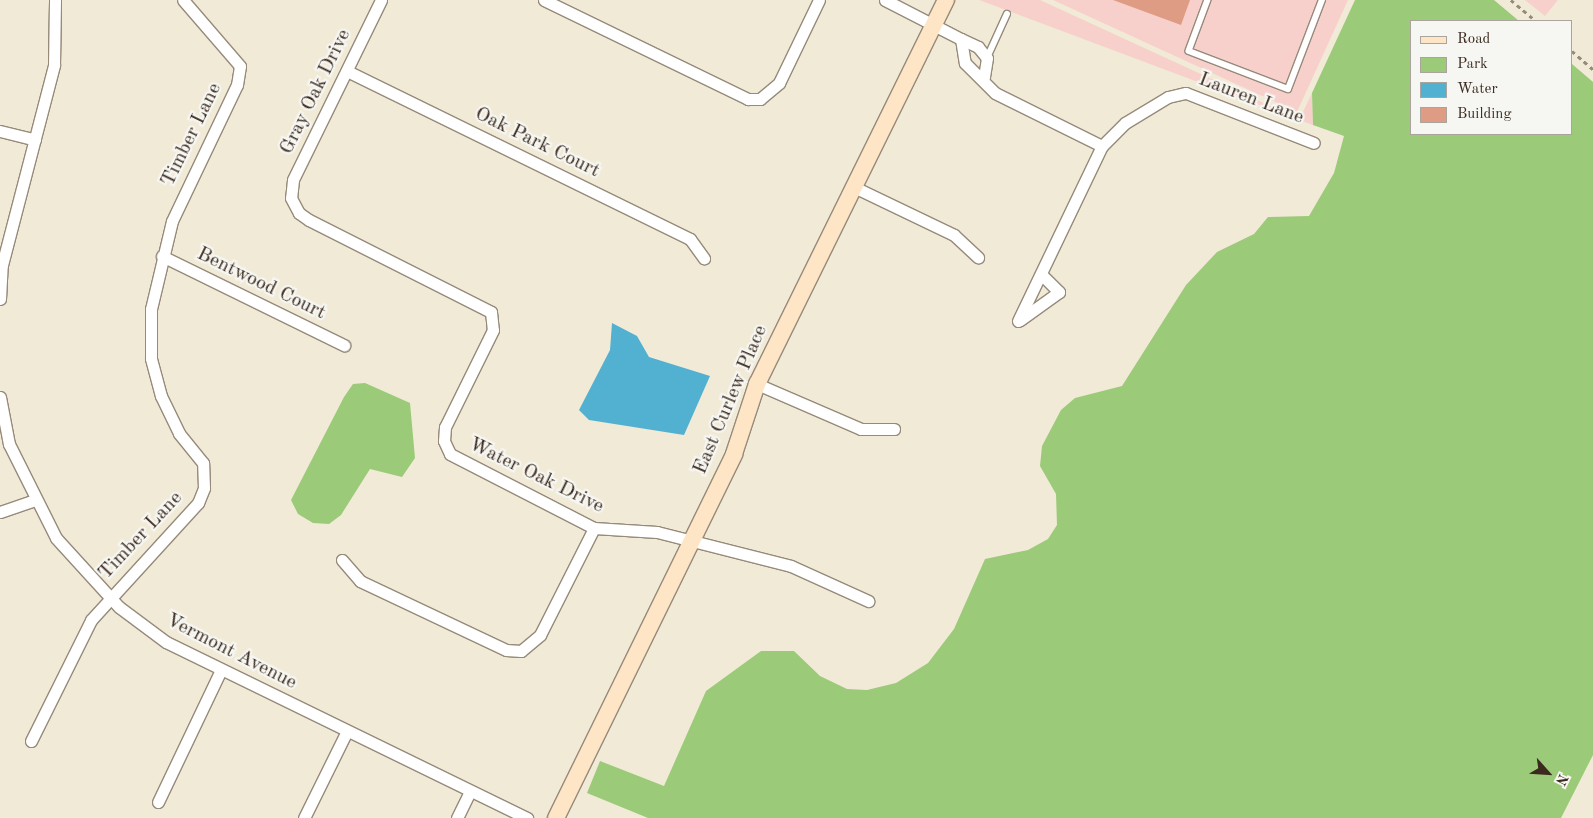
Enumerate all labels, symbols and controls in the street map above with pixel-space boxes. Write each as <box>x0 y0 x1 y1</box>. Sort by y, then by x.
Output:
legend <box>1410 20 1573 135</box>
street label: Gray Oak Drive <box>275 25 357 159</box>
text: Road <box>1457 32 1490 47</box>
text: Park <box>1457 57 1488 72</box>
street label: Lauren Lane <box>1195 68 1307 130</box>
street label: Timber Lane <box>157 79 227 191</box>
text: Water <box>1457 82 1498 97</box>
street label: Oak Park Court <box>471 102 603 184</box>
text: Building <box>1457 107 1512 122</box>
street label: Bentwood Court <box>193 242 329 326</box>
street label: East Curlew Place <box>689 322 773 478</box>
street label: Water Oak Drive <box>464 433 608 519</box>
street label: Timber Lane <box>94 487 188 585</box>
street label: Vermont Avenue <box>162 609 300 695</box>
north arrow <box>1523 748 1573 798</box>
text: N <box>1553 772 1570 787</box>

